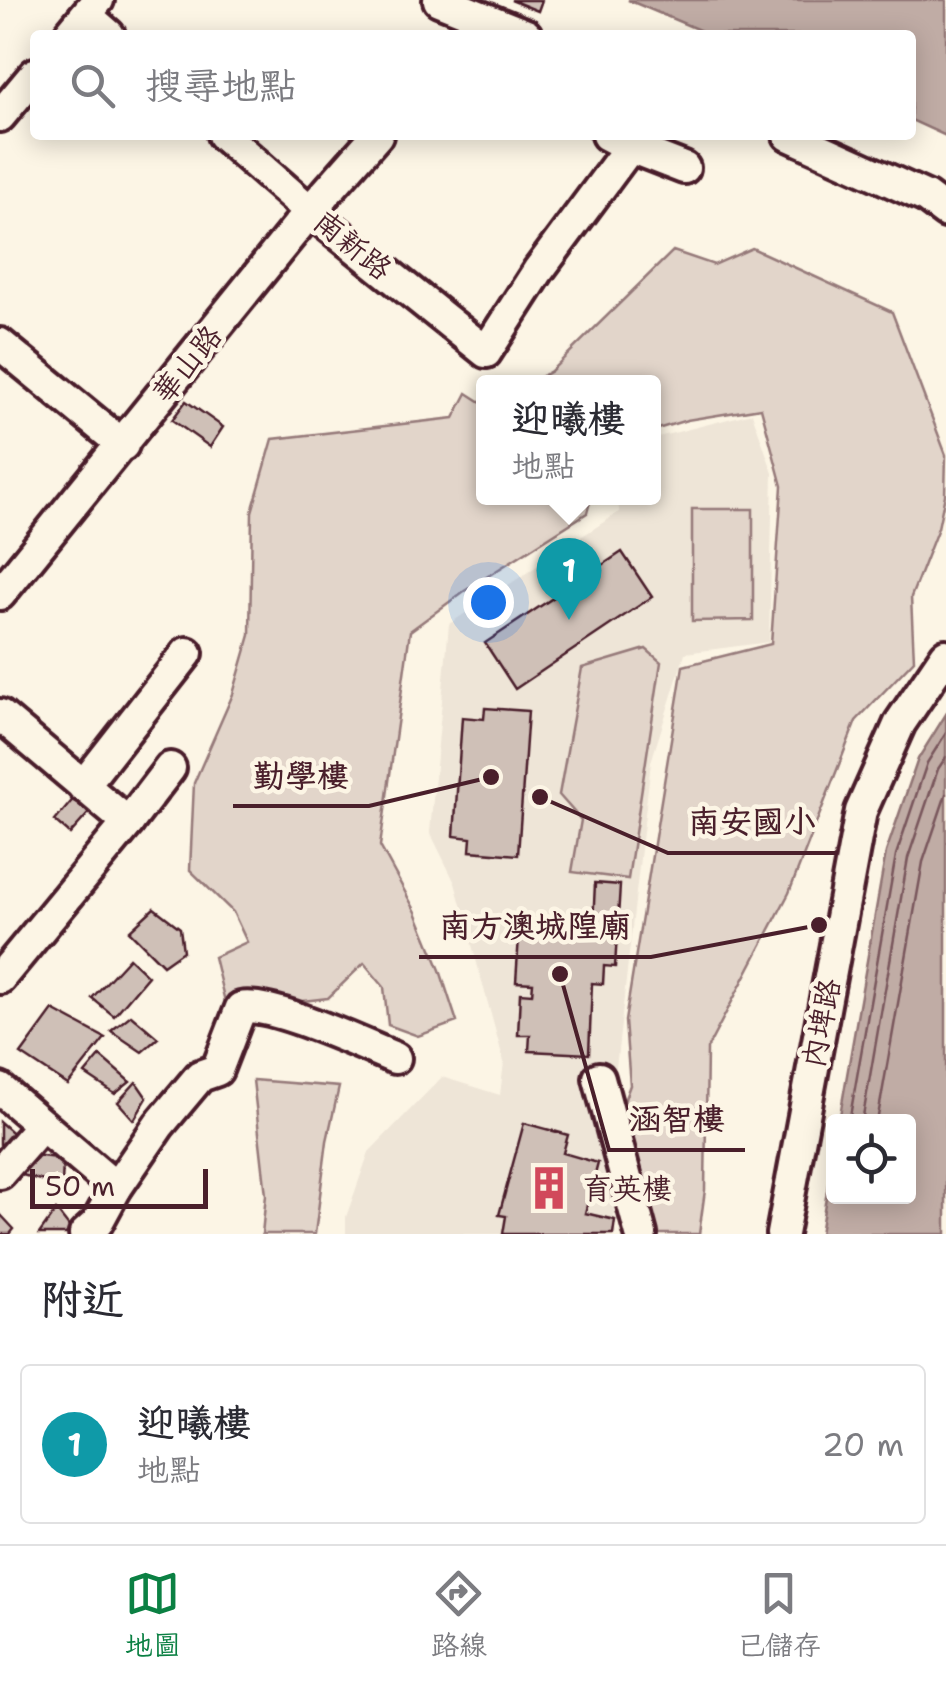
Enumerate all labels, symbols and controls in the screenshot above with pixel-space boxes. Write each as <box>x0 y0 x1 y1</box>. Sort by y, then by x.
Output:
search box <box>30 30 916 140</box>
icon: search <box>65 58 120 113</box>
text: 搜尋地點 <box>145 60 297 111</box>
street label: 南新路 <box>305 201 401 289</box>
street label: 華山路 <box>143 316 231 412</box>
popup <box>476 375 661 505</box>
text: 迎曦樓 <box>511 393 626 444</box>
text: 地點 <box>511 444 576 487</box>
pin: 1 <box>536 538 602 620</box>
your location <box>463 577 514 628</box>
callout: 勤學樓 <box>233 744 369 806</box>
text: 勤學樓 <box>253 754 349 797</box>
callout: 南安國小 <box>668 791 836 853</box>
text: 南安國小 <box>688 800 816 843</box>
callout: 南方澳城隍廟 <box>419 895 651 957</box>
text: 南方澳城隍廟 <box>439 904 631 947</box>
street label: 內埤路 <box>792 975 850 1071</box>
callout: 涵智樓 <box>609 1088 745 1150</box>
text: 涵智樓 <box>629 1097 725 1140</box>
map controls <box>826 1114 916 1204</box>
button: locate <box>826 1114 916 1204</box>
scale bar <box>30 1164 208 1208</box>
building icon: 育英樓 <box>525 1164 573 1212</box>
text: 50 m <box>45 1167 115 1205</box>
place label: 育英樓 <box>582 1168 672 1209</box>
text: 附近 <box>40 1271 124 1327</box>
text: 迎曦樓 <box>137 1397 251 1448</box>
text: 1 <box>67 1423 82 1466</box>
text: 20 m <box>822 1423 904 1466</box>
text: 地點 <box>137 1448 201 1491</box>
tab: 地圖 <box>125 1566 181 1664</box>
tab: 路線 <box>431 1566 487 1664</box>
tab: 已儲存 <box>737 1566 821 1664</box>

